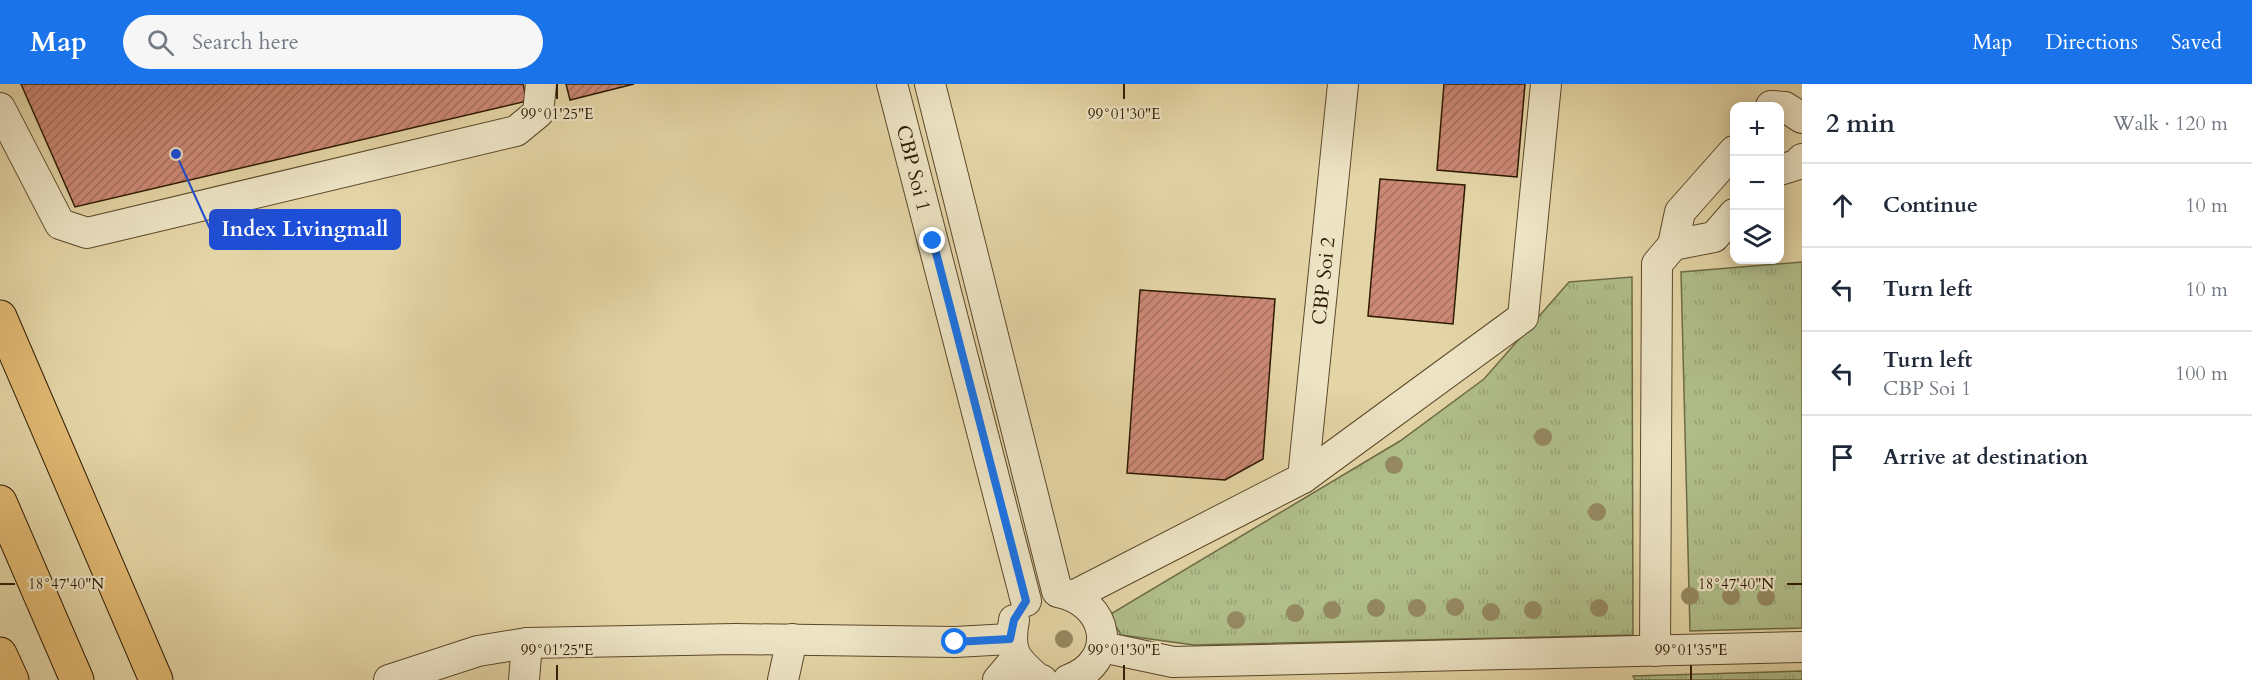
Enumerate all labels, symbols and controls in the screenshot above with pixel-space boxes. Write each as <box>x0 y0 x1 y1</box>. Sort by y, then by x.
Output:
search box <box>123 15 543 69</box>
text: Map <box>30 23 87 61</box>
icon: search <box>144 26 177 59</box>
text: Search here <box>192 27 299 57</box>
text: Map <box>1972 28 2012 57</box>
text: Directions <box>2045 28 2138 57</box>
text: Saved <box>2171 28 2222 57</box>
map controls <box>1730 102 1784 264</box>
button: + <box>1730 102 1784 156</box>
text: 99°01'25"E <box>521 104 593 124</box>
text: 99°01'30"E <box>1088 104 1160 124</box>
text: 2 min <box>1826 106 1895 141</box>
text: Walk · 120 m <box>2113 110 2228 137</box>
street label: CBP Soi 1 <box>890 122 937 214</box>
button: − <box>1730 156 1784 210</box>
icon: ahead <box>1826 189 1859 222</box>
text: Continue <box>1883 190 1978 220</box>
text: 10 m <box>2185 192 2228 219</box>
callout: Index Livingmall <box>210 210 400 249</box>
button: layers <box>1730 210 1784 264</box>
text: Index Livingmall <box>222 215 388 244</box>
route end <box>919 227 945 253</box>
street label: CBP Soi 2 <box>1305 236 1342 326</box>
icon: left <box>1826 273 1859 306</box>
text: Turn left <box>1883 274 1972 304</box>
text: 10 m <box>2185 276 2228 303</box>
text: Turn left <box>1883 345 1972 375</box>
icon: left <box>1826 357 1859 390</box>
text: 100 m <box>2175 360 2228 387</box>
text: CBP Soi 1 <box>1883 375 1971 402</box>
icon: arrive <box>1826 441 1859 474</box>
text: Arrive at destination <box>1883 442 2088 472</box>
text: 18°47'40"N <box>28 574 104 594</box>
text: 18°47'40"N <box>1698 574 1774 594</box>
route start <box>941 628 967 654</box>
text: 99°01'25"E <box>521 640 593 660</box>
text: 99°01'30"E <box>1088 640 1160 660</box>
text: 99°01'35"E <box>1655 640 1727 660</box>

